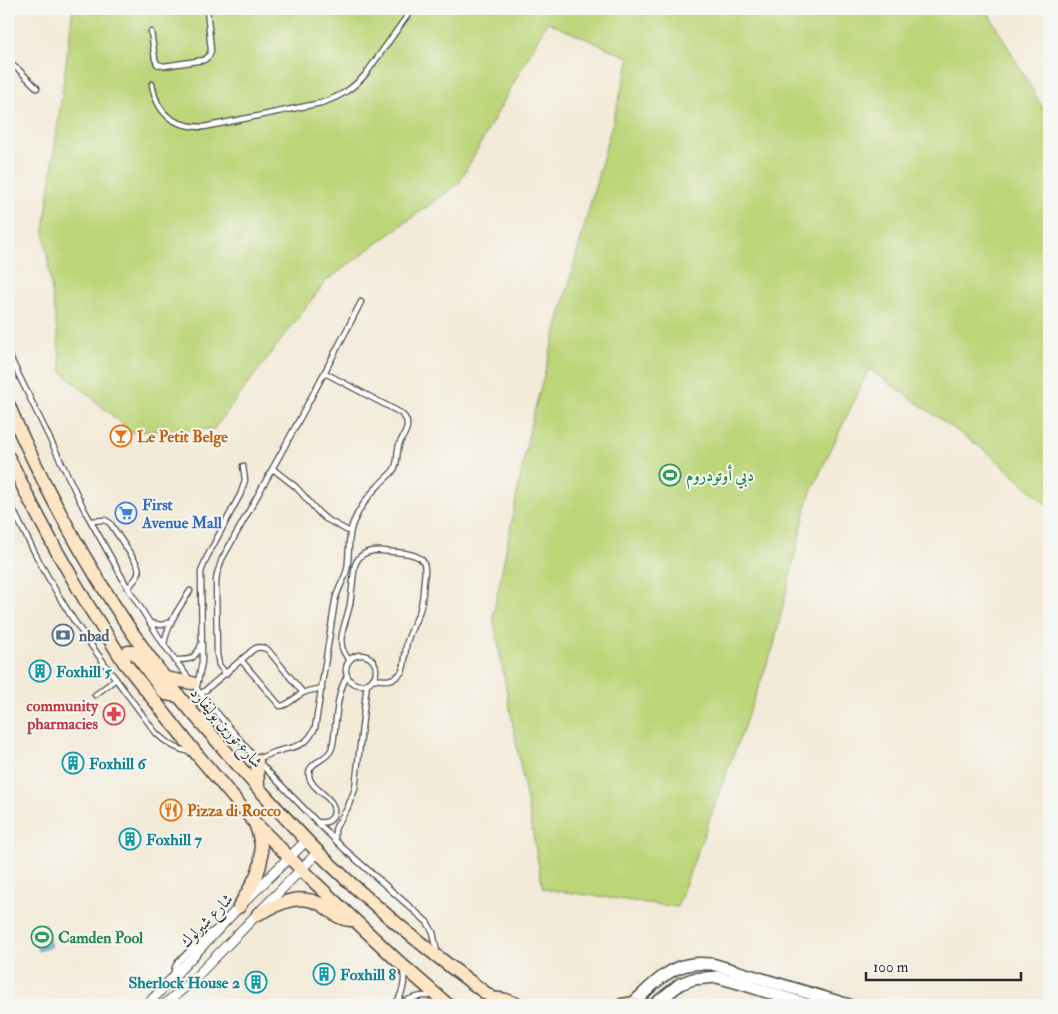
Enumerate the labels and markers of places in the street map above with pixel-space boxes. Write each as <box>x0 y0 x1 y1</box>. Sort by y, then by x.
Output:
bar icon: Le Petit Belge <box>109 424 133 448</box>
place label: Le Petit Belge <box>137 427 228 448</box>
sports icon: دبي أوتودروم <box>658 463 682 487</box>
place label: دبي أوتودروم <box>686 464 754 490</box>
place label: First Avenue Mall <box>141 495 223 533</box>
supermarket icon: First Avenue Mall <box>114 501 138 525</box>
bank icon: nbad <box>51 623 75 647</box>
place label: nbad <box>78 626 110 646</box>
building icon: Foxhill 5 <box>28 659 52 683</box>
place label: Foxhill 5 <box>56 662 113 682</box>
place label: community pharmacies <box>26 696 99 735</box>
pharmacy icon: community pharmacies <box>102 702 126 726</box>
building icon: Foxhill 6 <box>61 751 85 775</box>
place label: Foxhill 6 <box>89 754 148 774</box>
restaurant icon: Pizza di Rocco <box>159 798 183 822</box>
place label: Pizza di Rocco <box>187 801 281 821</box>
building icon: Foxhill 7 <box>118 827 142 851</box>
place label: Foxhill 7 <box>146 830 203 850</box>
sports icon: Camden Pool <box>30 925 54 949</box>
place label: Camden Pool <box>58 928 144 948</box>
building icon: Foxhill 8 <box>312 962 336 986</box>
place label: Foxhill 8 <box>340 965 397 985</box>
building icon: Sherlock House 2 <box>244 970 268 994</box>
place label: Sherlock House 2 <box>128 973 240 993</box>

